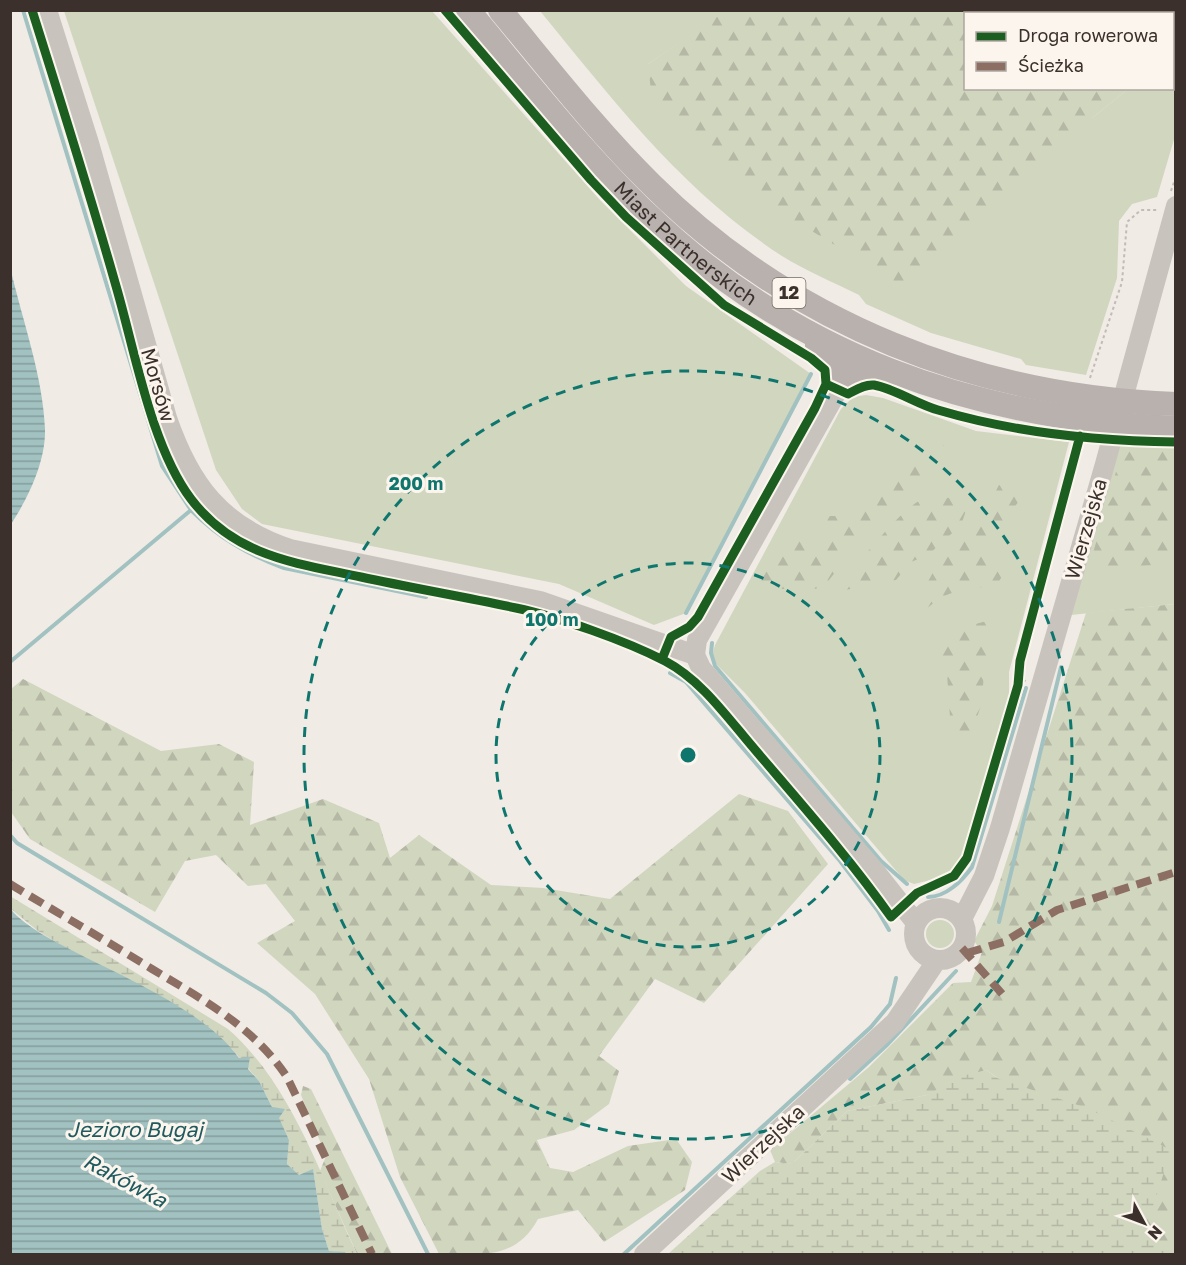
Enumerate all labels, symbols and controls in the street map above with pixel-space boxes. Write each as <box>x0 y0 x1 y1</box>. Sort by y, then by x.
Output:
legend <box>964 12 1174 90</box>
text: Droga rowerowa <box>1018 24 1158 46</box>
text: Ścieżka <box>1018 54 1084 76</box>
street label: Miast Partnerskich <box>610 176 762 310</box>
road number: 12 <box>772 278 806 308</box>
street label: Morsów <box>137 345 181 424</box>
text: 200 m <box>389 472 443 494</box>
street label: Wierzejska <box>1059 475 1111 582</box>
text: 100 m <box>526 608 578 630</box>
centre of rings <box>678 745 698 765</box>
street label: Wierzejska <box>716 1099 809 1188</box>
water label: Jezioro Bugaj <box>67 1116 205 1142</box>
water label: Rakówka <box>79 1147 172 1213</box>
north arrow <box>1114 1193 1174 1253</box>
text: N <box>1144 1222 1167 1244</box>

